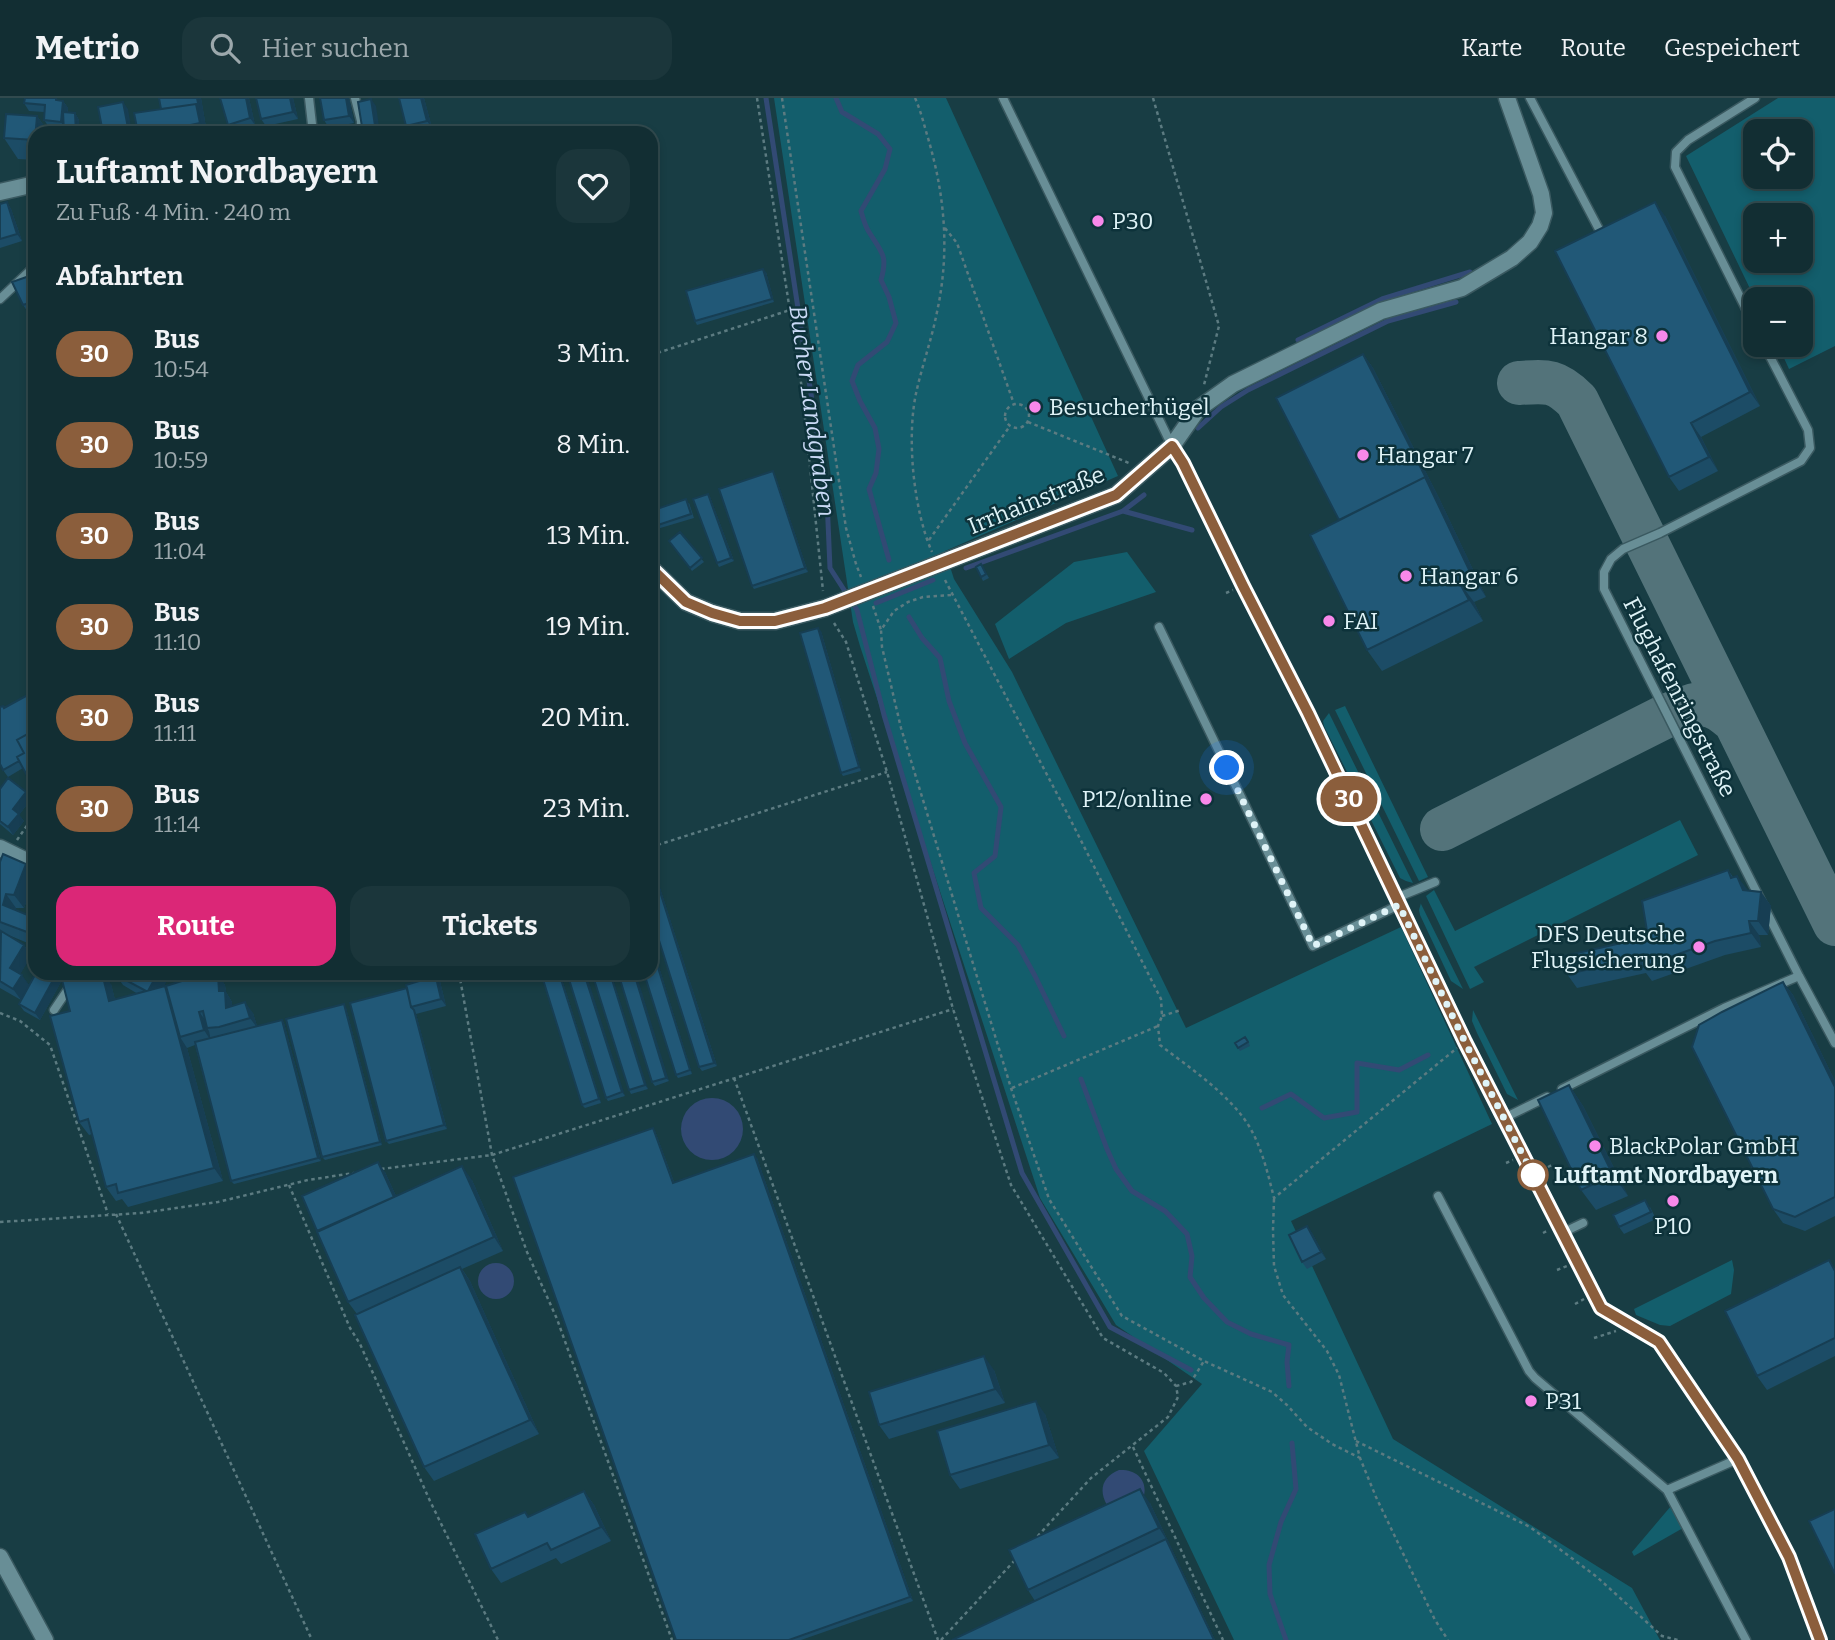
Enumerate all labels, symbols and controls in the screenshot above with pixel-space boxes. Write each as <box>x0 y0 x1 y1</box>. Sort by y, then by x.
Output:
search box <box>182 17 672 80</box>
text: Metrio <box>35 28 140 68</box>
icon: search <box>206 29 244 67</box>
text: Hier suchen <box>262 33 409 64</box>
text: Karte <box>1461 34 1523 62</box>
text: Route <box>1561 34 1626 62</box>
text: Gespeichert <box>1664 34 1800 62</box>
map controls <box>1743 119 1813 357</box>
button: locate <box>1743 119 1813 189</box>
button: heart <box>556 149 630 223</box>
text: Luftamt Nordbayern <box>56 152 378 192</box>
text: Zu Fuß · 4 Min. · 240 m <box>56 198 291 226</box>
button: + <box>1743 203 1813 273</box>
place label: P30 <box>1112 207 1154 235</box>
marker: P30 <box>1090 213 1106 229</box>
text: Abfahrten <box>56 261 183 292</box>
button: − <box>1743 287 1813 357</box>
water label: Bucher Landgraben <box>783 303 841 519</box>
place label: Hangar 8 <box>1549 322 1648 350</box>
text: Bus <box>154 324 200 355</box>
marker: Hangar 8 <box>1654 328 1670 344</box>
text: 3 Min. <box>557 338 630 369</box>
text: 30 <box>80 340 109 368</box>
text: 10:54 <box>154 355 209 383</box>
place label: Besucherhügel <box>1049 393 1210 421</box>
marker: Besucherhügel <box>1027 399 1043 415</box>
text: Bus <box>154 415 200 446</box>
text: 8 Min. <box>556 429 630 460</box>
text: 30 <box>80 431 109 459</box>
place label: Hangar 7 <box>1377 441 1474 469</box>
text: 10:59 <box>154 446 208 474</box>
marker: Hangar 7 <box>1355 447 1371 463</box>
street label: Irrhainstraße <box>964 460 1108 540</box>
text: Bus <box>154 506 200 537</box>
text: 13 Min. <box>546 520 630 551</box>
text: 30 <box>80 522 109 550</box>
text: 11:04 <box>154 537 206 565</box>
place label: Hangar 6 <box>1420 562 1519 590</box>
marker: Hangar 6 <box>1398 568 1414 584</box>
street label: Flughafenringstraße <box>1617 592 1743 802</box>
text: Bus <box>154 597 200 628</box>
place label: FAI <box>1343 607 1378 635</box>
text: 19 Min. <box>546 611 630 642</box>
text: 30 <box>80 613 109 641</box>
marker: FAI <box>1321 613 1337 629</box>
text: 11:10 <box>154 628 202 656</box>
text: Bus <box>154 688 200 719</box>
text: 20 Min. <box>541 702 630 733</box>
text: 30 <box>80 704 109 732</box>
text: 11:11 <box>154 719 196 747</box>
your location <box>1209 750 1244 785</box>
line badge: 30 <box>1318 776 1380 822</box>
text: Bus <box>154 779 200 810</box>
place label: P12/online <box>1082 785 1192 813</box>
text: 30 <box>1334 785 1364 813</box>
marker: P12/online <box>1198 791 1214 807</box>
text: 23 Min. <box>543 793 630 824</box>
text: 30 <box>80 795 109 823</box>
text: 11:14 <box>154 810 200 838</box>
button: Route <box>56 886 336 966</box>
button: Tickets <box>350 886 630 966</box>
place label: DFS Deutsche Flugsicherung <box>1531 920 1685 974</box>
marker: DFS Deutsche Flugsicherung <box>1691 939 1707 955</box>
place label: BlackPolar GmbH <box>1609 1132 1798 1160</box>
marker: BlackPolar GmbH <box>1587 1138 1603 1154</box>
marker: Luftamt Nordbayern <box>1518 1160 1548 1190</box>
place label: Luftamt Nordbayern <box>1554 1161 1778 1189</box>
marker: P10 <box>1665 1193 1681 1209</box>
place label: P10 <box>1654 1212 1692 1240</box>
place label: P31 <box>1545 1387 1582 1415</box>
marker: P31 <box>1523 1393 1539 1409</box>

